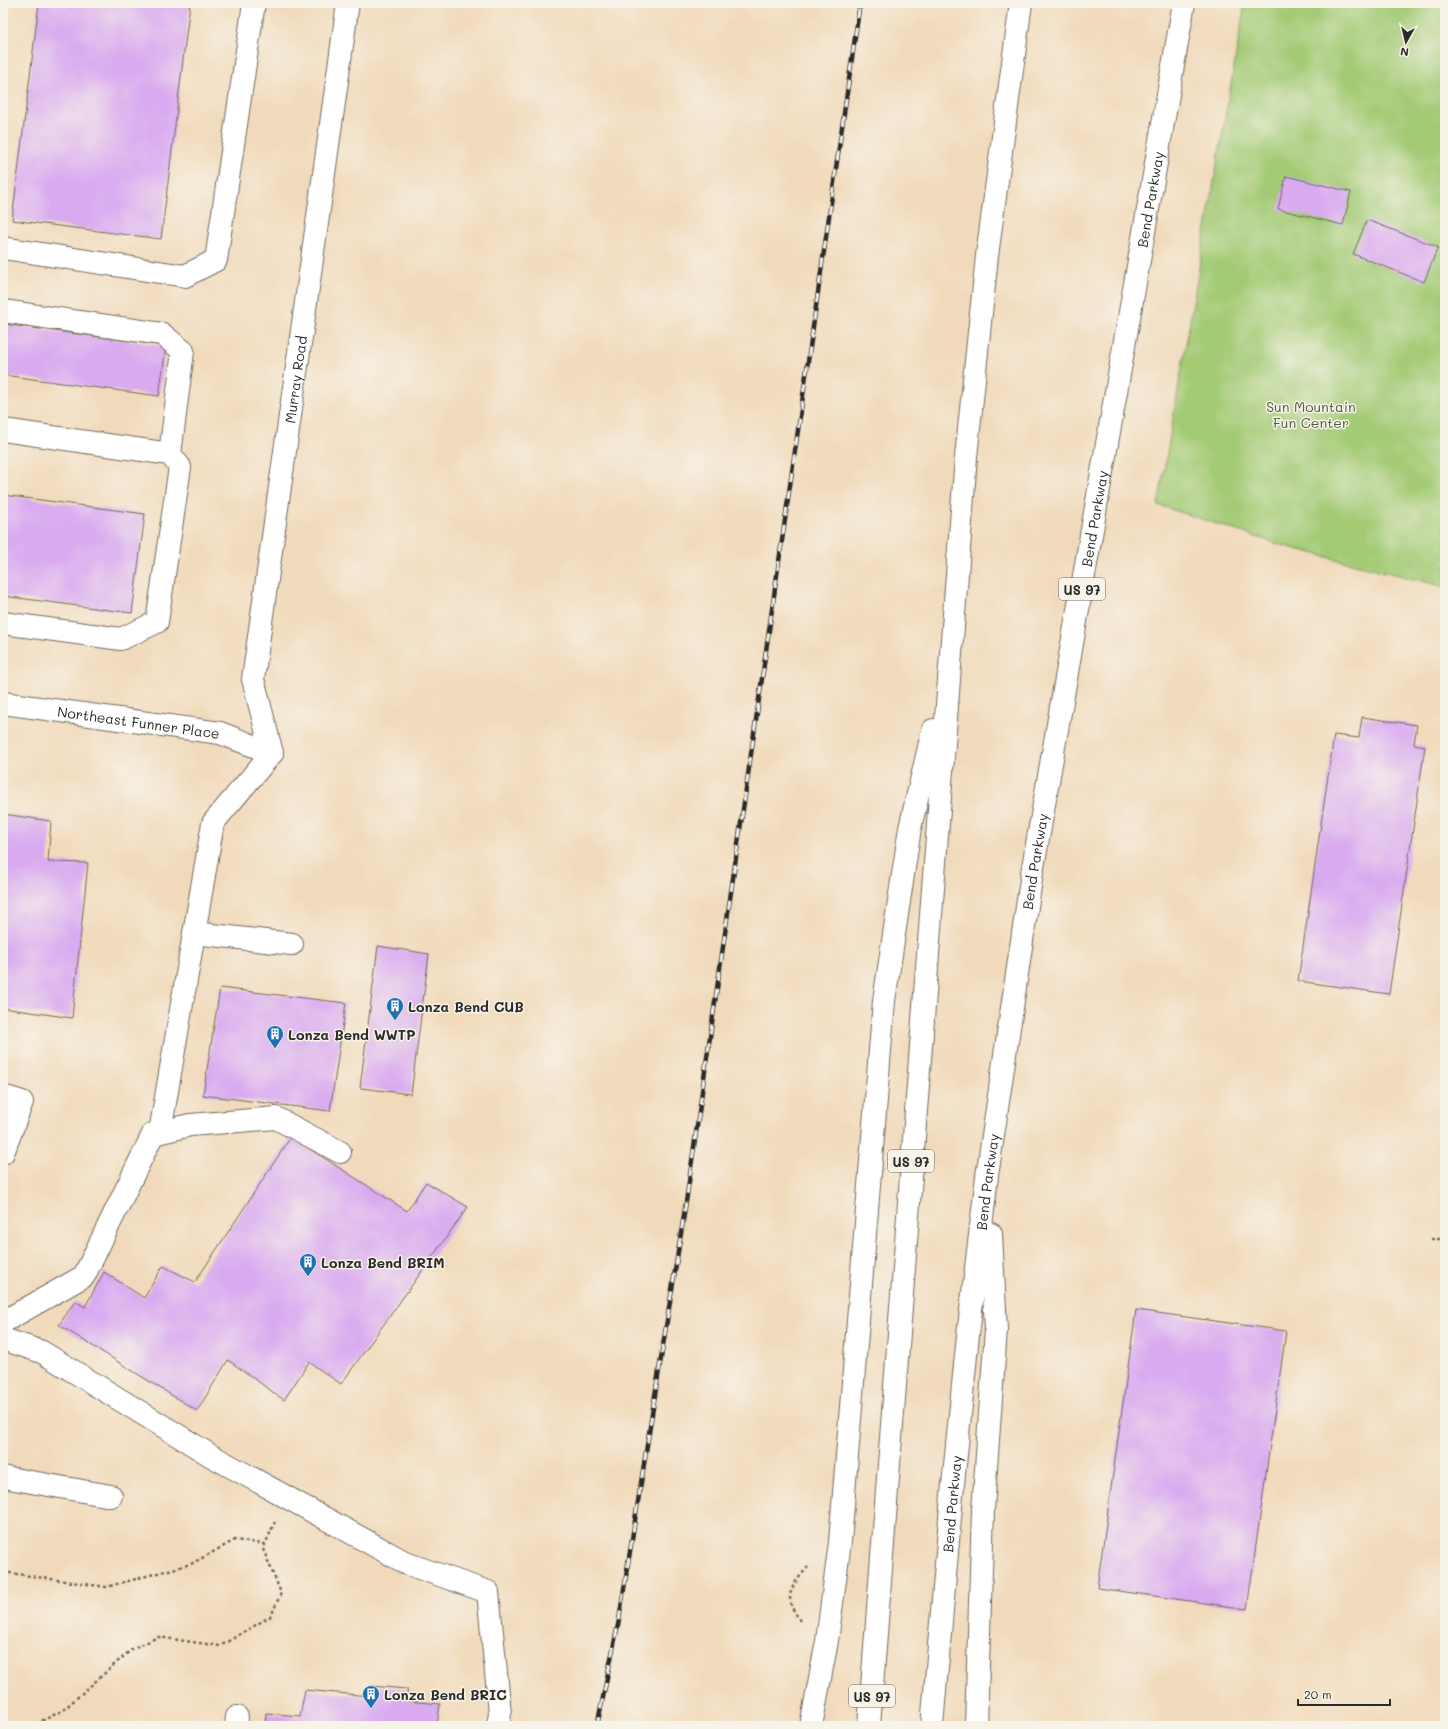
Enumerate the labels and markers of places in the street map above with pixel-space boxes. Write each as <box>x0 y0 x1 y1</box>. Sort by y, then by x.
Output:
building icon: Lonza Bend CUB <box>385 996 405 1021</box>
place label: Lonza Bend CUB <box>408 997 524 1016</box>
building icon: Lonza Bend WWTP <box>265 1024 285 1049</box>
place label: Lonza Bend WWTP <box>288 1025 416 1044</box>
building icon: Lonza Bend BRIM <box>298 1252 318 1277</box>
place label: Lonza Bend BRIM <box>321 1253 445 1272</box>
building icon: Lonza Bend BRIC <box>361 1684 381 1709</box>
place label: Lonza Bend BRIC <box>384 1685 507 1704</box>

